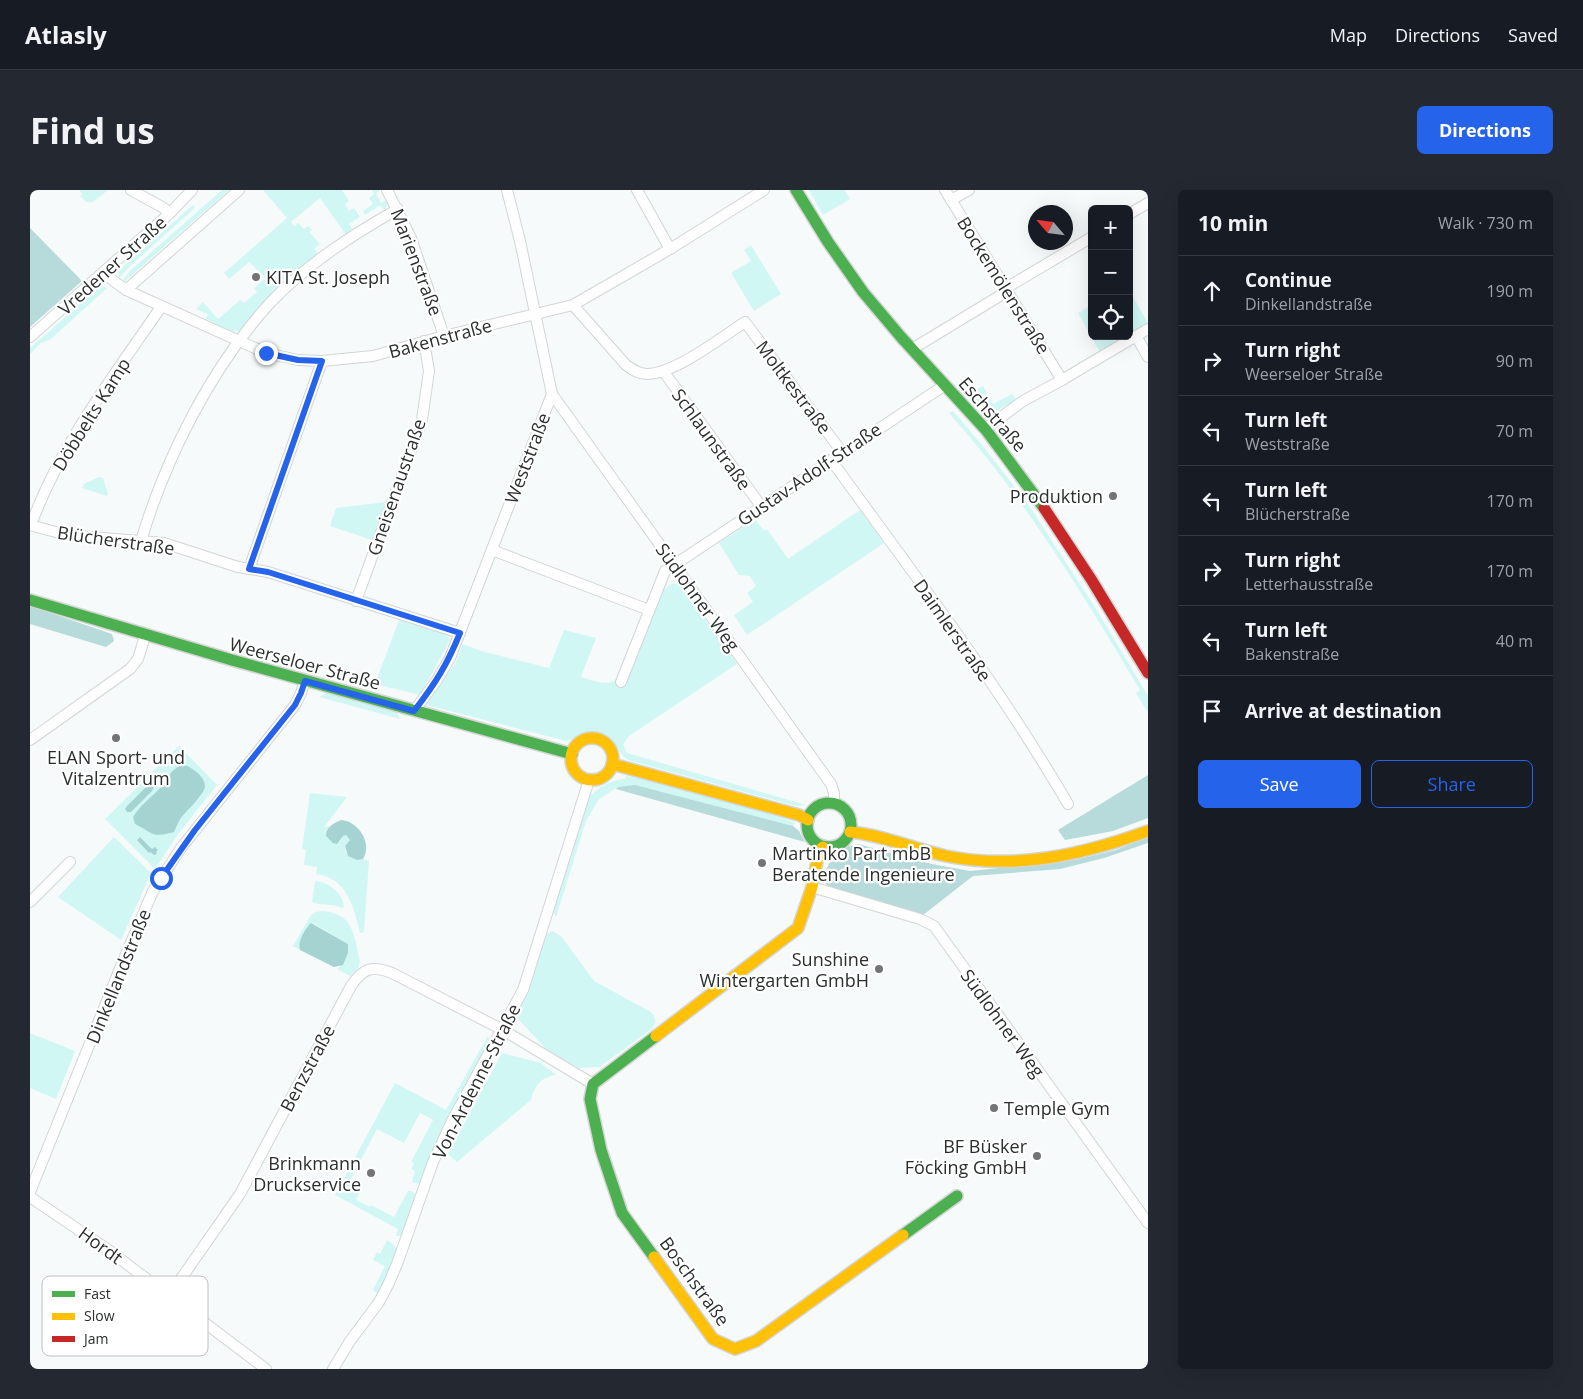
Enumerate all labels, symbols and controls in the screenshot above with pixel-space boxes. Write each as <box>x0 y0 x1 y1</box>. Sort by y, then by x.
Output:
text: Atlasly <box>25 18 107 51</box>
text: Map <box>1330 23 1367 47</box>
text: Directions <box>1395 23 1480 47</box>
text: Saved <box>1508 23 1558 47</box>
button: Directions <box>1417 106 1553 154</box>
text: Find us <box>30 107 155 154</box>
street label: Marienstraße <box>386 205 448 319</box>
north arrow <box>1028 205 1073 250</box>
map controls <box>1088 205 1133 340</box>
button: + <box>1088 205 1133 250</box>
text: 10 min <box>1198 209 1268 237</box>
street label: Vredener Straße <box>53 210 171 320</box>
street label: Bockemölenstraße <box>952 212 1056 358</box>
text: Walk · 730 m <box>1438 212 1533 234</box>
button: − <box>1088 250 1133 295</box>
place label: KITA St. Joseph <box>266 265 390 289</box>
text: Continue <box>1245 267 1332 293</box>
marker: KITA St. Joseph <box>250 271 262 283</box>
icon: ahead <box>1198 277 1226 305</box>
text: 190 m <box>1487 280 1533 302</box>
text: Dinkellandstraße <box>1245 293 1372 315</box>
button: locate <box>1088 295 1133 340</box>
street label: Bakenstraße <box>386 313 494 363</box>
street label: Moltkestraße <box>751 335 837 439</box>
text: Turn right <box>1245 337 1340 363</box>
route end <box>255 342 278 365</box>
icon: right <box>1198 347 1226 375</box>
text: 90 m <box>1496 350 1533 372</box>
street label: Döbbelts Kamp <box>47 353 135 475</box>
text: Weerseloer Straße <box>1245 363 1383 385</box>
street label: Eschstraße <box>954 371 1032 457</box>
street label: Schlaunstraße <box>667 383 757 495</box>
text: Turn left <box>1245 407 1327 433</box>
street label: Weststraße <box>499 409 555 507</box>
street label: Gneisenaustraße <box>361 415 431 559</box>
street label: Gustav-Adolf-Straße <box>732 417 886 531</box>
icon: left <box>1198 417 1226 445</box>
text: 70 m <box>1496 420 1533 442</box>
text: Weststraße <box>1245 433 1330 455</box>
text: Turn left <box>1245 477 1327 503</box>
place label: Produktion <box>1010 484 1103 508</box>
icon: left <box>1198 487 1226 515</box>
marker: Produktion <box>1107 490 1119 502</box>
text: 170 m <box>1487 490 1533 512</box>
text: Blücherstraße <box>1245 503 1350 525</box>
street label: Blücherstraße <box>56 520 176 560</box>
street label: Südlohner Weg <box>651 538 745 656</box>
text: Turn right <box>1245 547 1340 573</box>
icon: right <box>1198 557 1226 585</box>
text: 170 m <box>1487 560 1533 582</box>
text: Letterhausstraße <box>1245 573 1373 595</box>
street label: Daimlerstraße <box>909 574 997 686</box>
text: Turn left <box>1245 617 1327 643</box>
icon: left <box>1198 627 1226 655</box>
text: 40 m <box>1496 630 1533 652</box>
street label: Weerseloer Straße <box>227 631 383 695</box>
text: Bakenstraße <box>1245 643 1339 665</box>
icon: arrive <box>1198 697 1226 725</box>
text: Arrive at destination <box>1245 698 1442 724</box>
marker: ELAN Sport- und Vitalzentrum <box>110 732 122 744</box>
place label: ELAN Sport- und Vitalzentrum <box>47 745 185 790</box>
button: Save <box>1198 760 1361 808</box>
button: Share <box>1371 760 1533 808</box>
place label: Martinko Part mbB Beratende Ingenieure <box>772 841 955 886</box>
marker: Martinko Part mbB Beratende Ingenieure <box>756 857 768 869</box>
route start <box>150 867 173 890</box>
street label: Dinkellandstraße <box>80 905 156 1047</box>
place label: Sunshine Wintergarten GmbH <box>700 947 869 992</box>
marker: Sunshine Wintergarten GmbH <box>873 963 885 975</box>
street label: Südlohner Weg <box>956 964 1050 1082</box>
street label: Von-Ardenne-Straße <box>426 999 526 1163</box>
street label: Benzstraße <box>274 1020 340 1116</box>
place label: Temple Gym <box>1004 1096 1110 1120</box>
marker: Temple Gym <box>988 1102 1000 1114</box>
place label: BF Büsker Föcking GmbH <box>905 1134 1028 1179</box>
marker: BF Büsker Föcking GmbH <box>1031 1150 1043 1162</box>
place label: Brinkmann Druckservice <box>253 1151 361 1196</box>
marker: Brinkmann Druckservice <box>365 1167 377 1179</box>
street label: Hordt <box>74 1221 128 1269</box>
street label: Boschstraße <box>655 1232 735 1330</box>
legend <box>42 1276 208 1356</box>
text: Fast <box>84 1284 111 1303</box>
text: Slow <box>84 1306 115 1325</box>
text: Jam <box>82 1329 109 1348</box>

